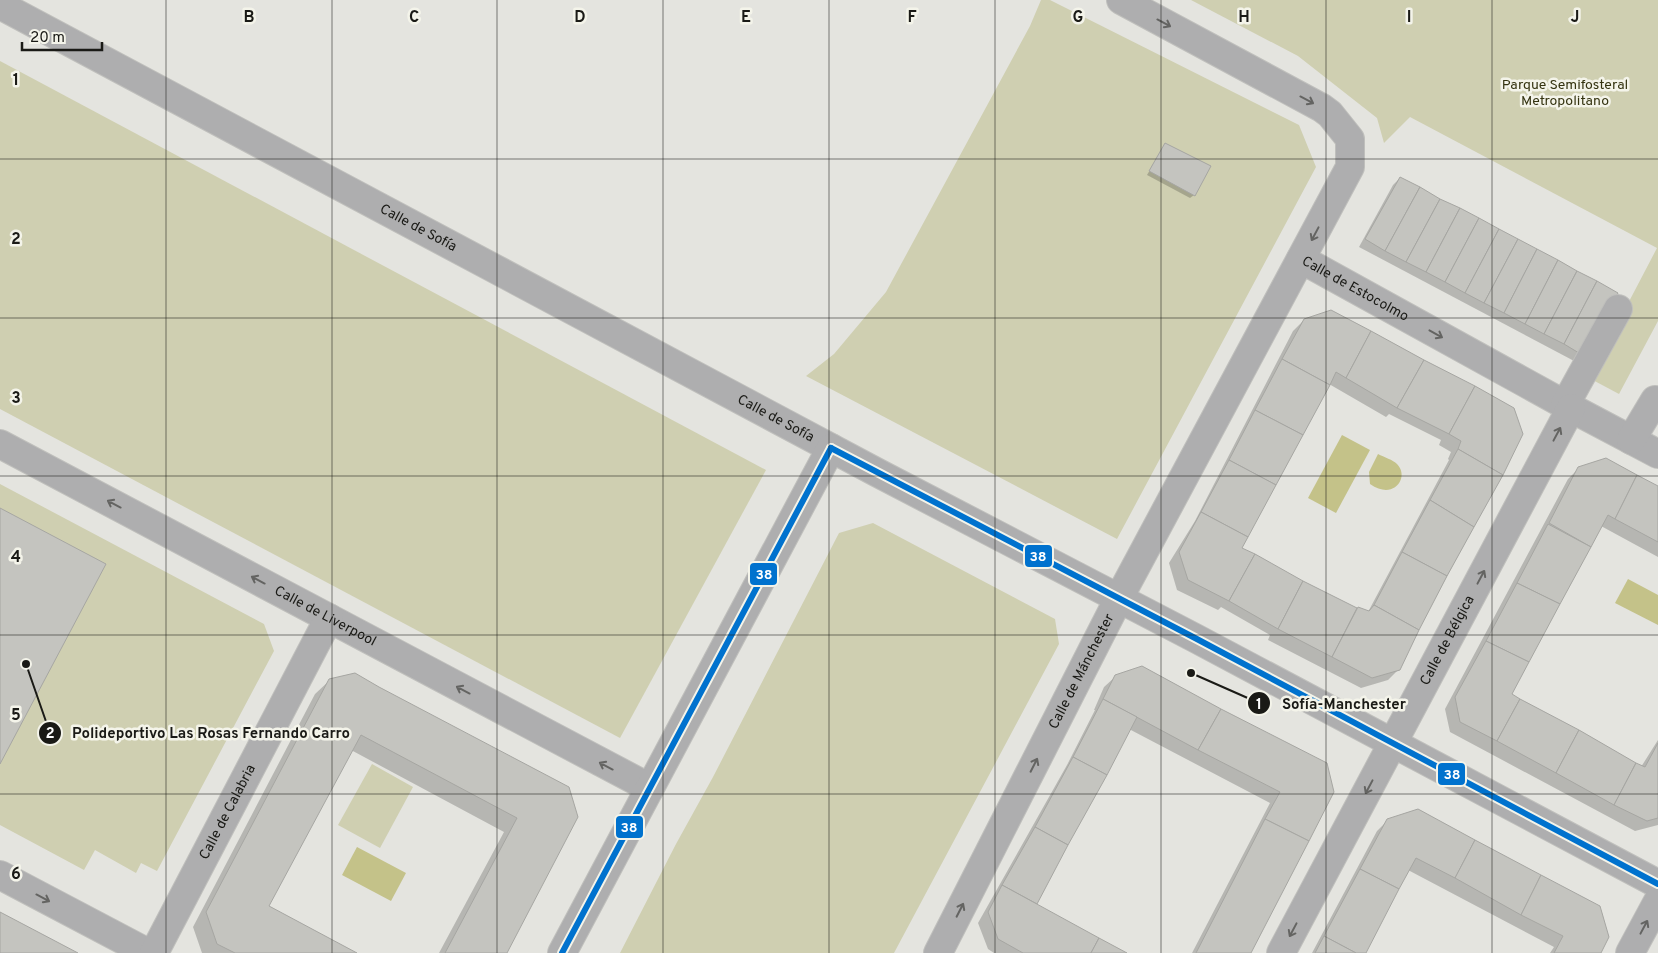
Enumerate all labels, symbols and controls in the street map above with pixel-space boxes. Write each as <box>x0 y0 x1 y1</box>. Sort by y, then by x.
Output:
text: B <box>243 8 255 28</box>
text: C <box>409 8 419 28</box>
text: D <box>574 8 586 28</box>
text: E <box>741 8 751 28</box>
text: F <box>907 8 917 28</box>
text: G <box>1073 8 1083 28</box>
text: H <box>1238 8 1250 28</box>
text: I <box>1407 8 1411 28</box>
text: J <box>1571 8 1579 28</box>
one-way arrow <box>1156 19 1171 28</box>
scale bar <box>22 20 102 52</box>
text: 20 m <box>30 29 65 48</box>
text: 1 <box>13 71 19 91</box>
park label: Parque Semifosteral Metropolitano <box>1502 77 1628 110</box>
one-way arrow <box>1299 96 1314 105</box>
street label: Calle de Sofía <box>377 201 460 255</box>
one-way arrow <box>1310 226 1319 241</box>
text: 2 <box>11 230 21 250</box>
street label: Calle de Estocolmo <box>1299 253 1412 325</box>
one-way arrow <box>1428 330 1443 339</box>
text: 3 <box>11 389 21 409</box>
street label: Calle de Sofía <box>734 391 817 446</box>
one-way arrow <box>1552 426 1562 441</box>
one-way arrow <box>107 499 122 508</box>
line badge: 38 <box>1024 544 1053 568</box>
text: 4 <box>11 548 21 568</box>
text: 38 <box>1029 549 1047 566</box>
line badge: 38 <box>749 562 778 586</box>
text: 38 <box>755 567 773 584</box>
one-way arrow <box>1477 570 1486 585</box>
one-way arrow <box>250 575 265 585</box>
street label: Calle de Liverpool <box>272 582 379 650</box>
street label: Calle de Bélgica <box>1416 593 1478 688</box>
street label: Calle de Mánchester <box>1045 610 1118 732</box>
one-way arrow <box>456 684 471 694</box>
callout: Sofía-Manchester <box>1247 688 1416 718</box>
text: 1 <box>1256 696 1262 715</box>
text: Sofía-Manchester <box>1282 696 1407 715</box>
text: 5 <box>11 706 21 726</box>
callout: Polideportivo Las Rosas Fernando Carro <box>37 718 360 748</box>
text: 2 <box>45 725 55 744</box>
text: Polideportivo Las Rosas Fernando Carro <box>72 725 350 744</box>
one-way arrow <box>1030 758 1039 773</box>
one-way arrow <box>599 761 614 771</box>
street label: Calle de Calabria <box>196 762 259 863</box>
line badge: 38 <box>1437 762 1466 786</box>
text: 38 <box>1443 767 1461 784</box>
one-way arrow <box>1364 779 1373 794</box>
line badge: 38 <box>615 815 644 839</box>
text: 38 <box>620 820 638 837</box>
text: 6 <box>11 865 21 885</box>
one-way arrow <box>35 894 50 903</box>
one-way arrow <box>956 902 966 917</box>
one-way arrow <box>1640 920 1649 935</box>
one-way arrow <box>1288 923 1298 938</box>

